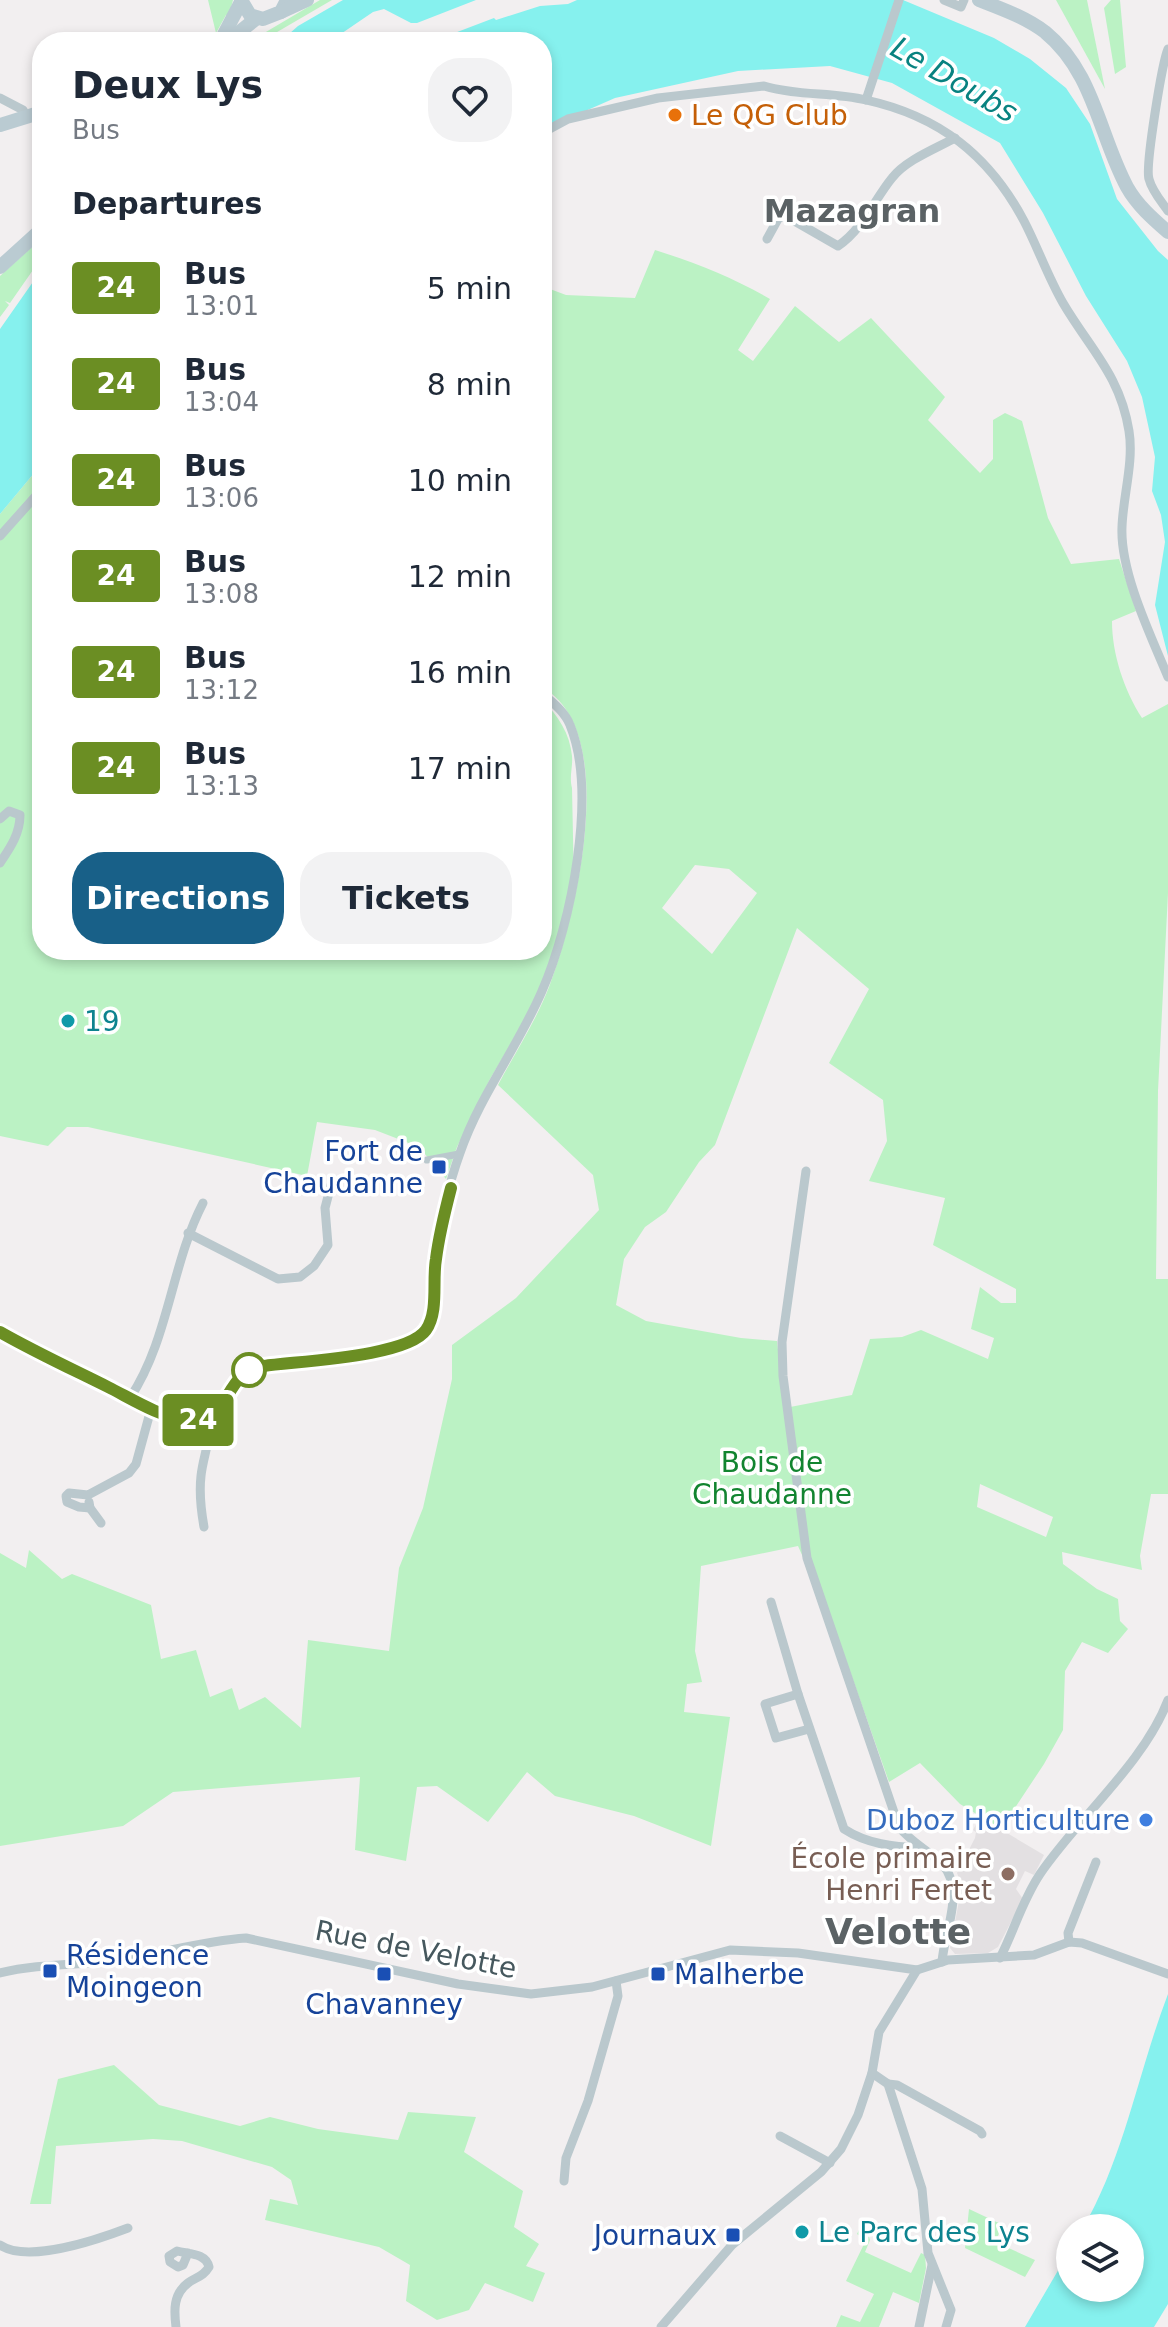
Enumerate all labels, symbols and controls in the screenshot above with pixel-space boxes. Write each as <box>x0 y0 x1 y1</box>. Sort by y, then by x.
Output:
water label: Le Doubs <box>885 29 1024 130</box>
button: heart <box>428 58 512 142</box>
text: Deux Lys <box>72 63 263 107</box>
place label: Le QG Club <box>691 99 848 132</box>
marker: Le QG Club <box>666 106 684 124</box>
text: Bus <box>72 115 120 145</box>
text: Departures <box>72 186 262 221</box>
district label: Mazagran <box>764 192 940 230</box>
text: Bus <box>184 256 246 291</box>
text: 24 <box>97 271 135 304</box>
text: 5 min <box>427 271 512 306</box>
text: 13:01 <box>184 291 259 321</box>
text: Bus <box>184 352 246 387</box>
text: 24 <box>97 367 135 400</box>
text: 8 min <box>427 367 512 402</box>
text: 13:04 <box>184 387 259 417</box>
text: Bus <box>184 448 246 483</box>
text: 24 <box>97 463 135 496</box>
text: 10 min <box>408 463 512 498</box>
text: 13:06 <box>184 483 259 513</box>
text: Bus <box>184 544 246 579</box>
text: 24 <box>97 559 135 592</box>
text: 12 min <box>408 559 512 594</box>
text: 13:08 <box>184 579 259 609</box>
text: Bus <box>184 640 246 675</box>
text: 24 <box>97 655 135 688</box>
text: 16 min <box>408 655 512 690</box>
text: 13:12 <box>184 675 259 705</box>
text: Bus <box>184 736 246 771</box>
text: 24 <box>97 751 135 784</box>
text: 17 min <box>408 751 512 786</box>
text: 13:13 <box>184 771 259 801</box>
button: Directions <box>72 852 284 944</box>
button: Tickets <box>300 852 512 944</box>
place label: 19 <box>84 1005 120 1038</box>
marker: 19 <box>59 1012 77 1030</box>
place label: Fort de Chaudanne <box>263 1135 423 1200</box>
marker: Fort de Chaudanne <box>430 1158 448 1176</box>
unlabelled marker <box>232 1353 266 1387</box>
line badge: 24 <box>162 1394 234 1446</box>
text: 24 <box>179 1403 217 1436</box>
park label: Bois de Chaudanne <box>692 1446 852 1511</box>
place label: Duboz Horticulture <box>866 1804 1130 1837</box>
marker: Duboz Horticulture <box>1137 1811 1155 1829</box>
place label: École primaire Henri Fertet <box>790 1841 992 1907</box>
marker: École primaire Henri Fertet <box>999 1865 1017 1883</box>
district label: Velotte <box>825 1911 971 1952</box>
street label: Rue de Velotte <box>312 1914 519 1985</box>
place label: Résidence Moingeon <box>66 1939 209 2004</box>
place label: Malherbe <box>674 1958 805 1991</box>
marker: Résidence Moingeon <box>41 1962 59 1980</box>
marker: Chavanney <box>375 1965 393 1983</box>
marker: Malherbe <box>649 1965 667 1983</box>
place label: Chavanney <box>305 1988 463 2021</box>
map controls <box>1056 2214 1144 2302</box>
button: layers <box>1056 2214 1144 2302</box>
place label: Le Parc des Lys <box>818 2216 1030 2249</box>
place label: Journaux <box>592 2219 717 2252</box>
marker: Le Parc des Lys <box>793 2223 811 2241</box>
marker: Journaux <box>724 2226 742 2244</box>

